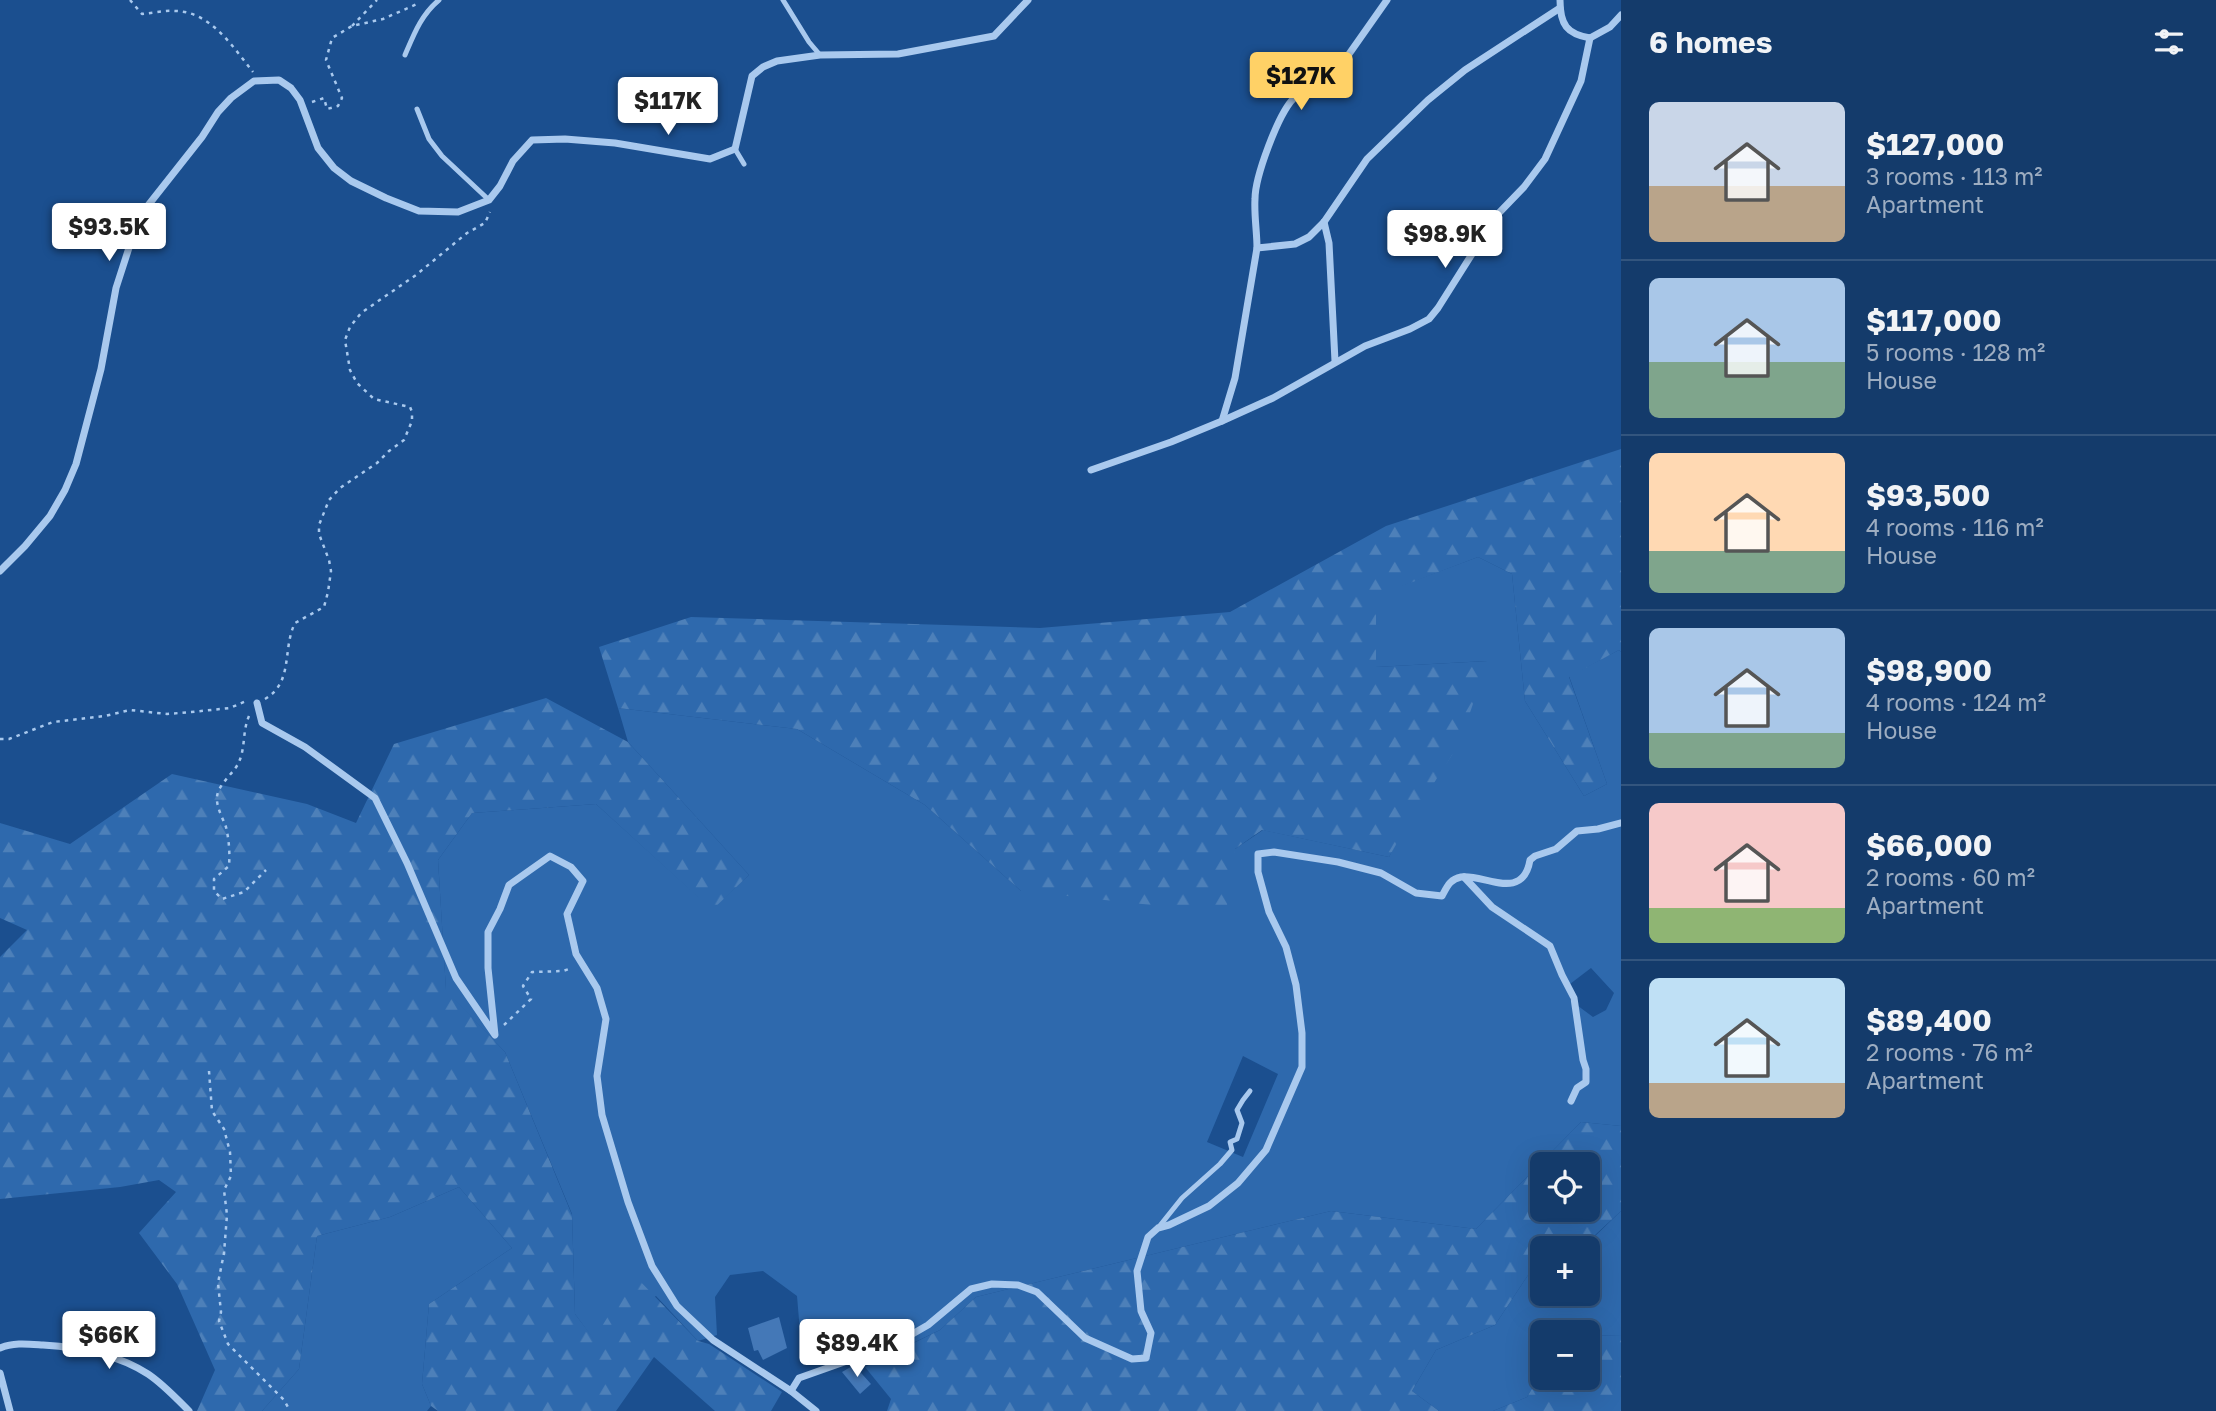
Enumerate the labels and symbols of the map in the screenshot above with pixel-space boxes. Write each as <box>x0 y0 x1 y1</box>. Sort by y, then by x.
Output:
pin: $127K <box>1252 52 1350 112</box>
pin: $117K <box>619 78 717 137</box>
pin: $93.5K <box>52 204 166 263</box>
pin: $98.9K <box>1388 210 1502 270</box>
pin: $66K <box>68 1312 150 1371</box>
pin: $89.4K <box>800 1320 914 1379</box>

